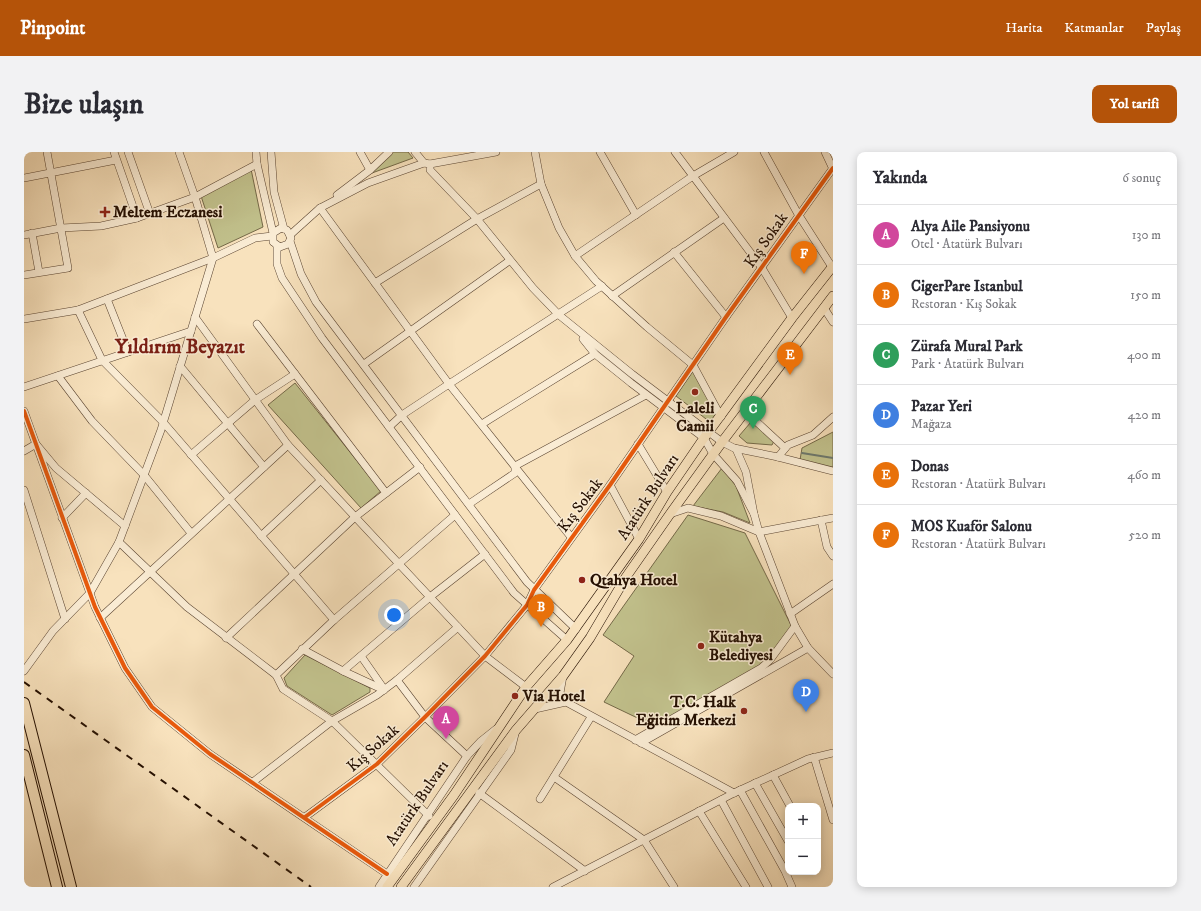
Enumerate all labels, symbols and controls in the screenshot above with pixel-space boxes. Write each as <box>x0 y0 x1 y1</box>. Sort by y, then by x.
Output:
text: Pinpoint <box>20 17 85 40</box>
text: Harita <box>1005 19 1042 37</box>
text: Katmanlar <box>1064 19 1124 37</box>
text: Paylaş <box>1146 19 1181 37</box>
button: Yol tarifi <box>1092 85 1177 123</box>
text: Bize ulaşın <box>24 87 144 122</box>
text: Yakında <box>873 167 927 189</box>
text: 6 sonuç <box>1122 170 1161 186</box>
place label: Meltem Eczanesi <box>113 202 222 222</box>
marker: Meltem Eczanesi <box>100 207 110 217</box>
street label: Kış Sokak <box>740 208 792 272</box>
text: Alya Aile Pansiyonu <box>911 217 1030 236</box>
text: A <box>882 227 890 243</box>
text: 130 m <box>1132 227 1161 243</box>
text: Otel · Atatürk Bulvarı <box>911 236 1023 252</box>
pin: F <box>791 241 817 274</box>
text: CigerPare Istanbul <box>911 277 1023 296</box>
text: B <box>882 287 890 303</box>
text: 150 m <box>1130 287 1161 303</box>
text: Restoran · Kış Sokak <box>911 296 1017 312</box>
district label: Yıldırım Beyazıt <box>114 335 246 360</box>
text: Zürafa Mural Park <box>911 337 1023 356</box>
pin: E <box>777 342 803 375</box>
text: C <box>882 347 890 363</box>
text: 400 m <box>1127 347 1161 363</box>
text: Park · Atatürk Bulvarı <box>911 356 1024 372</box>
marker: Laleli Camii <box>690 387 700 397</box>
pin: C <box>740 396 766 429</box>
text: Pazar Yeri <box>911 397 972 416</box>
place label: Laleli Camii <box>676 398 714 436</box>
text: D <box>881 407 891 423</box>
text: 420 m <box>1128 407 1161 423</box>
text: Mağaza <box>911 416 951 432</box>
street label: Atatürk Bulvarı <box>613 450 683 544</box>
text: Donas <box>911 457 949 476</box>
text: E <box>881 467 891 483</box>
text: 460 m <box>1127 467 1161 483</box>
street label: Kış Sokak <box>553 474 607 536</box>
text: Restoran · Atatürk Bulvarı <box>911 476 1046 492</box>
text: MOS Kuaför Salonu <box>911 517 1032 536</box>
text: F <box>882 527 890 543</box>
text: 520 m <box>1129 527 1161 543</box>
text: Restoran · Atatürk Bulvarı <box>911 536 1046 552</box>
place label: Qtahya Hotel <box>590 570 679 590</box>
marker: Qtahya Hotel <box>577 575 587 585</box>
pin: B <box>528 594 554 627</box>
your location <box>384 605 404 625</box>
place label: Kütahya Belediyesi <box>709 627 773 665</box>
marker: Kütahya Belediyesi <box>696 641 706 651</box>
pin: D <box>793 679 819 712</box>
place label: Via Hotel <box>522 686 586 706</box>
marker: Via Hotel <box>510 691 520 701</box>
place label: T.C. Halk Eğitim Merkezi <box>636 692 737 730</box>
pin: A <box>433 706 459 739</box>
marker: T.C. Halk Eğitim Merkezi <box>739 706 749 716</box>
street label: Kış Sokak <box>343 720 403 776</box>
street label: Atatürk Bulvarı <box>381 757 453 849</box>
map controls <box>785 803 821 875</box>
button: + <box>785 803 821 839</box>
button: − <box>785 839 821 875</box>

